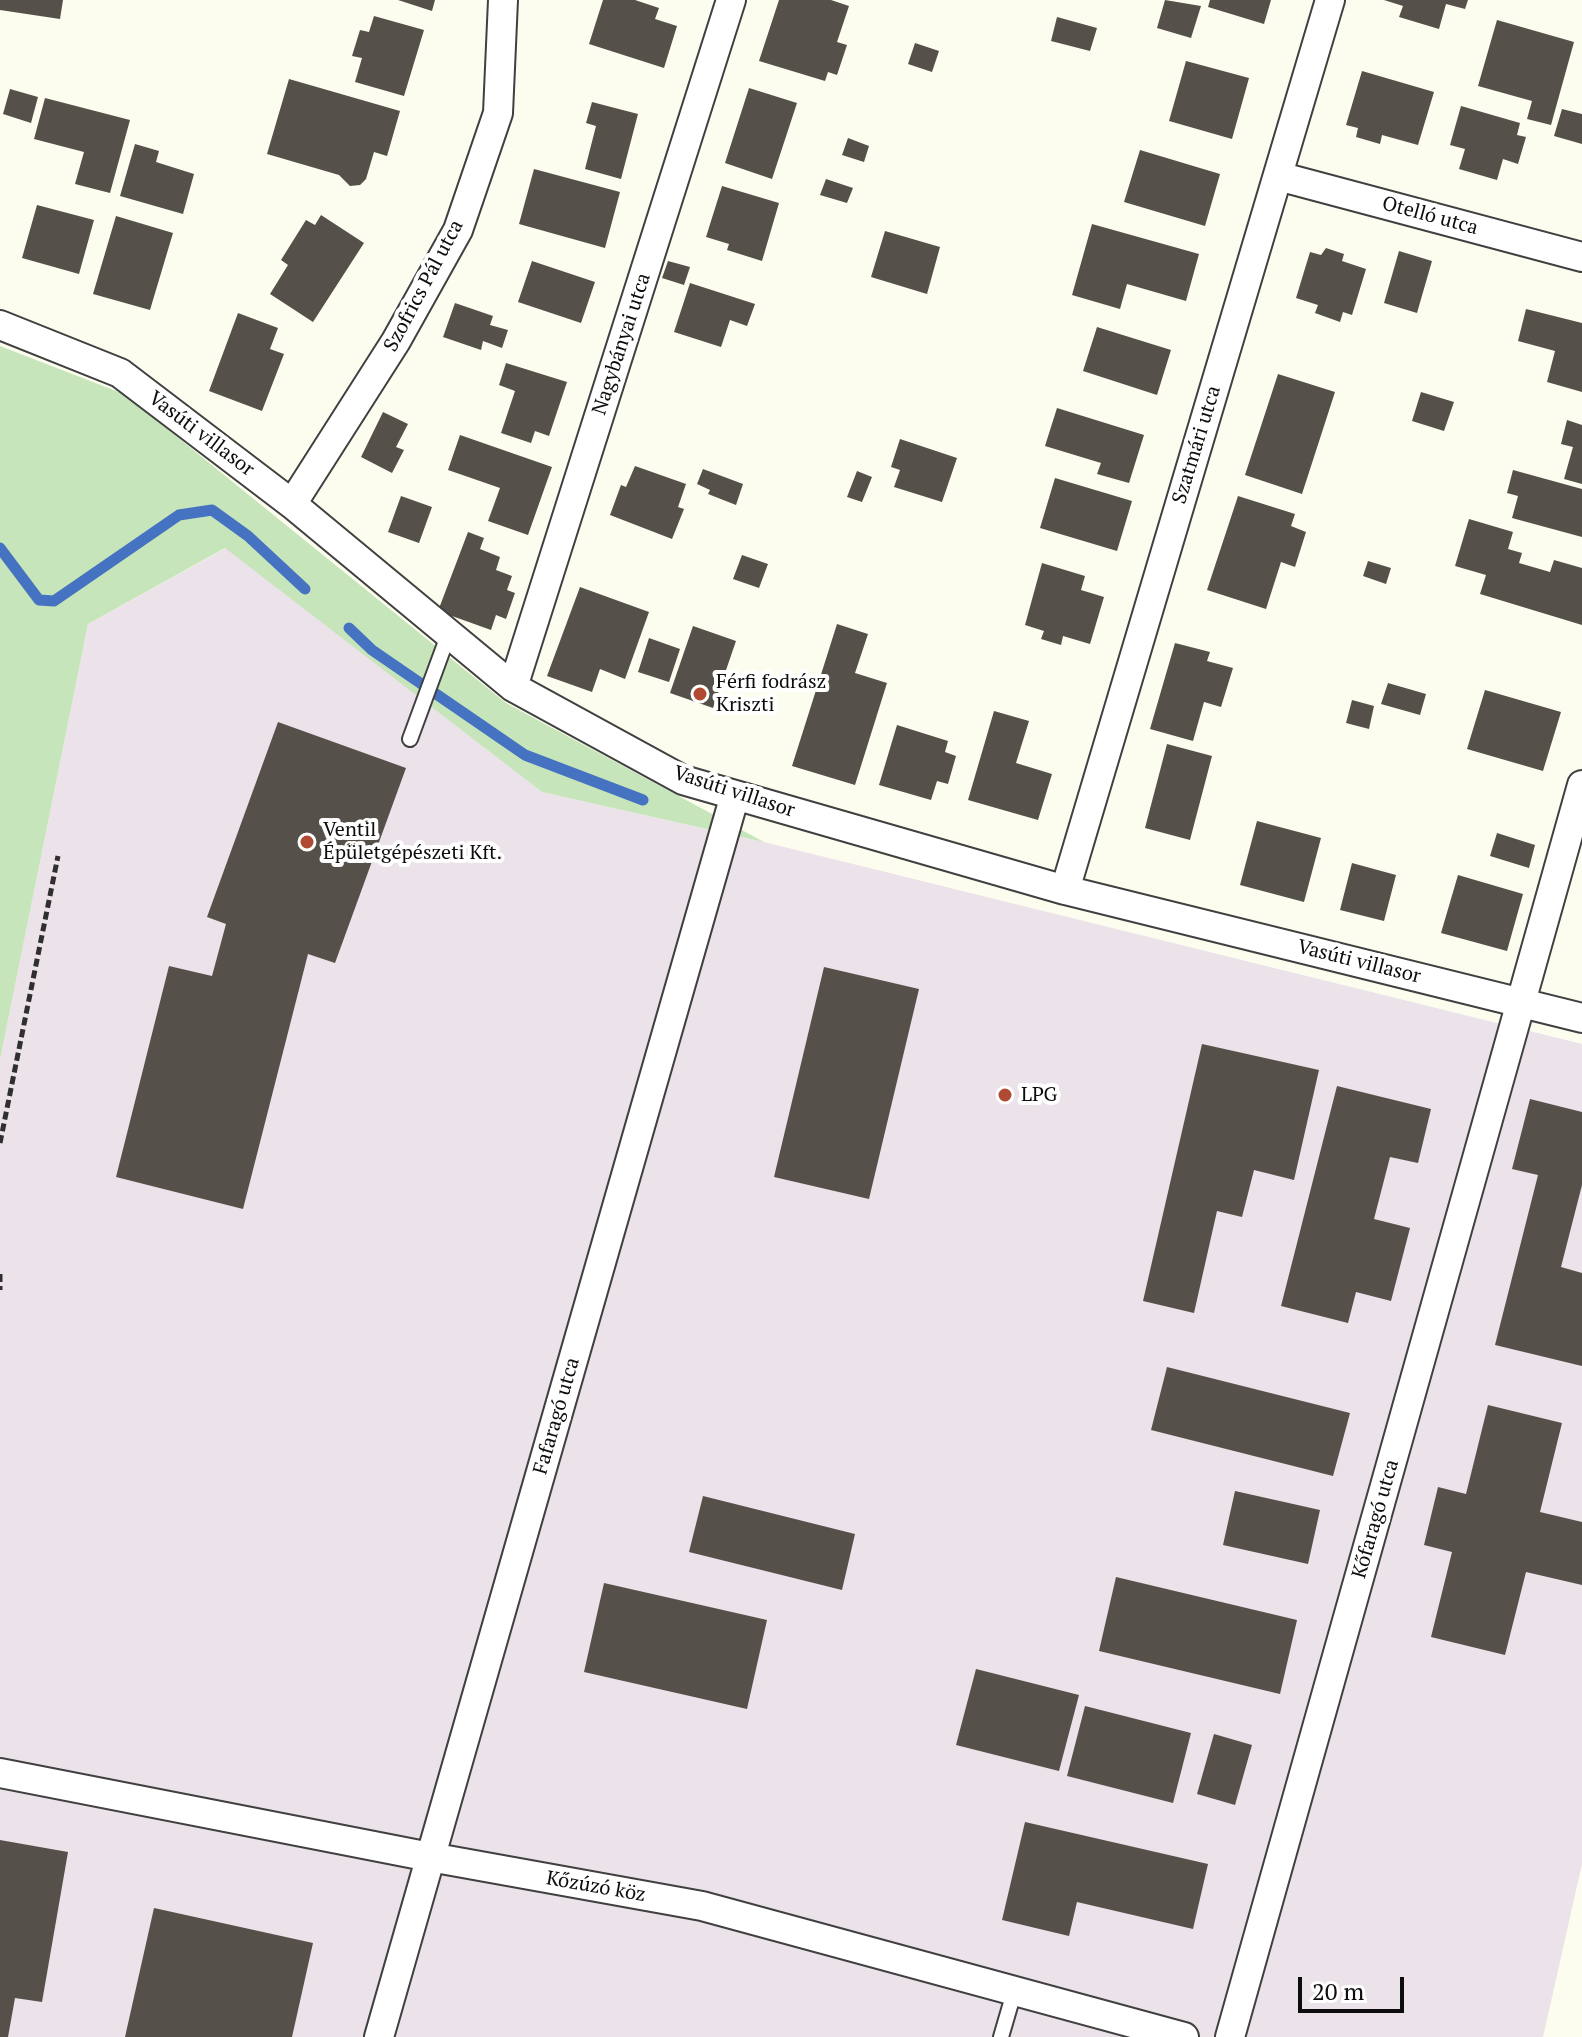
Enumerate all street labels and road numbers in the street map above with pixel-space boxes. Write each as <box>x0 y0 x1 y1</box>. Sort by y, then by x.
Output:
street label: Otelló utca <box>1379 192 1481 240</box>
street label: Szofrics Pál utca <box>379 216 469 356</box>
street label: Nagybányai utca <box>588 270 656 418</box>
street label: Szatmári utca <box>1168 383 1226 507</box>
street label: Vasúti villasor <box>143 386 259 482</box>
street label: Vasúti villasor <box>670 761 798 823</box>
street label: Vasúti villasor <box>1295 935 1423 989</box>
street label: Fafaragó utca <box>529 1355 585 1477</box>
street label: Kőfaragó utca <box>1348 1457 1404 1581</box>
street label: Kőzúzó köz <box>544 1866 648 1908</box>

